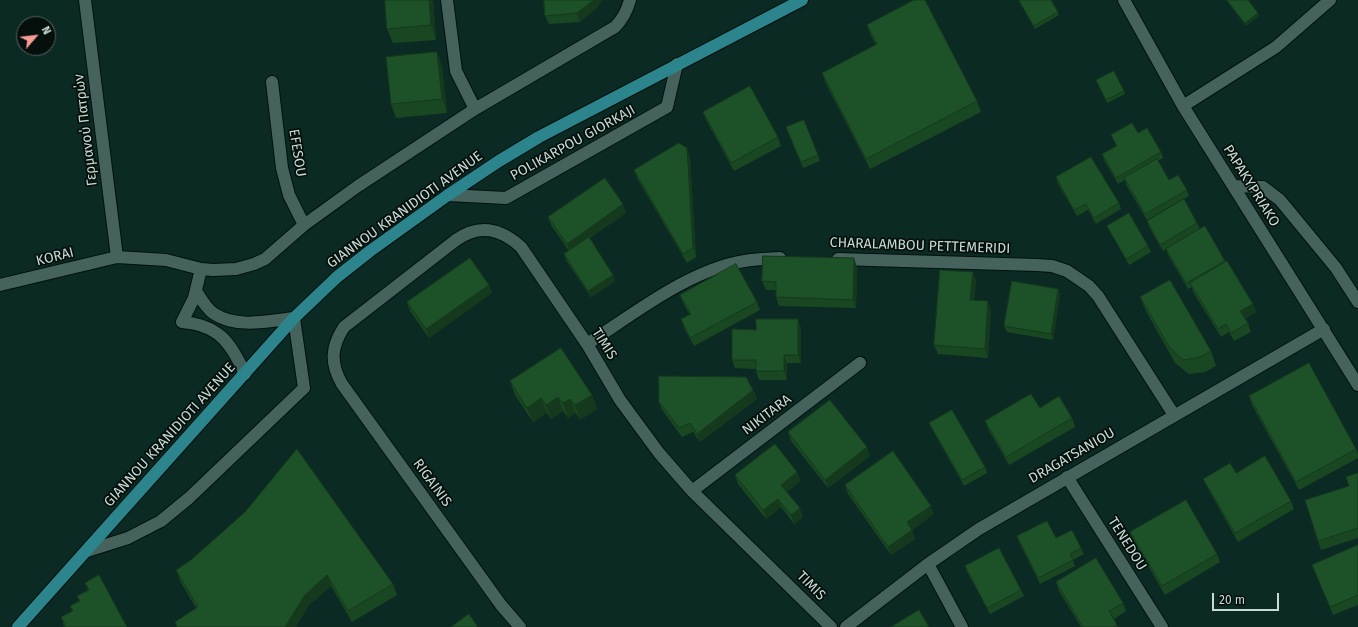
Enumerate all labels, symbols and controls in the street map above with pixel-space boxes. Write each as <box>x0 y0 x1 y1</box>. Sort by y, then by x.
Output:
north arrow <box>16 16 56 56</box>
text: N <box>39 24 54 37</box>
street label: Γερμανού Πατρών <box>71 73 101 187</box>
street label: POLIKARPOU GIORKAJI <box>508 102 638 184</box>
street label: EFESOU <box>285 128 309 178</box>
street label: PAPAKYPRIAKO <box>1219 142 1283 230</box>
street label: GIANNOU KRANIDIOTI AVENUE <box>324 148 486 272</box>
street label: CHARALAMBOU PETTEMERIDI <box>829 234 1011 258</box>
street label: KORAI <box>34 244 76 270</box>
street label: TIMIS <box>588 325 620 363</box>
street label: GIANNOU KRANIDIOTI AVENUE <box>101 360 239 510</box>
street label: NIKITARA <box>739 391 795 439</box>
street label: DRAGATSANIOU <box>1026 425 1118 487</box>
street label: RIGAINIS <box>409 456 455 510</box>
street label: TENEDOU <box>1104 514 1150 574</box>
street label: TIMIS <box>793 568 829 604</box>
scale bar <box>1214 585 1281 611</box>
text: 20 m <box>1219 593 1245 607</box>

